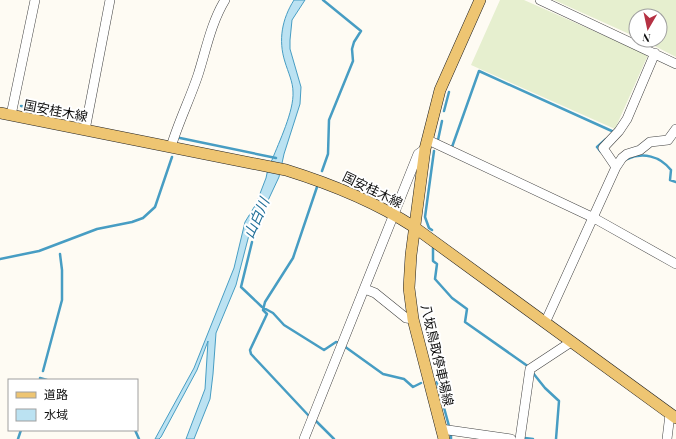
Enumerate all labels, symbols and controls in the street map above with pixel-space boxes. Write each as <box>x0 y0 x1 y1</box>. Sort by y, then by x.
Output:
north arrow <box>628 8 668 48</box>
text: N <box>641 30 651 46</box>
street label: 国安桂木線 <box>22 95 90 125</box>
street label: 国安桂木線 <box>340 167 406 211</box>
water label: 山白川 <box>239 193 274 241</box>
street label: 八坂鳥取停車場線 <box>418 302 458 408</box>
legend <box>8 379 138 431</box>
text: 道路 <box>44 386 68 402</box>
text: 水域 <box>44 406 68 422</box>

